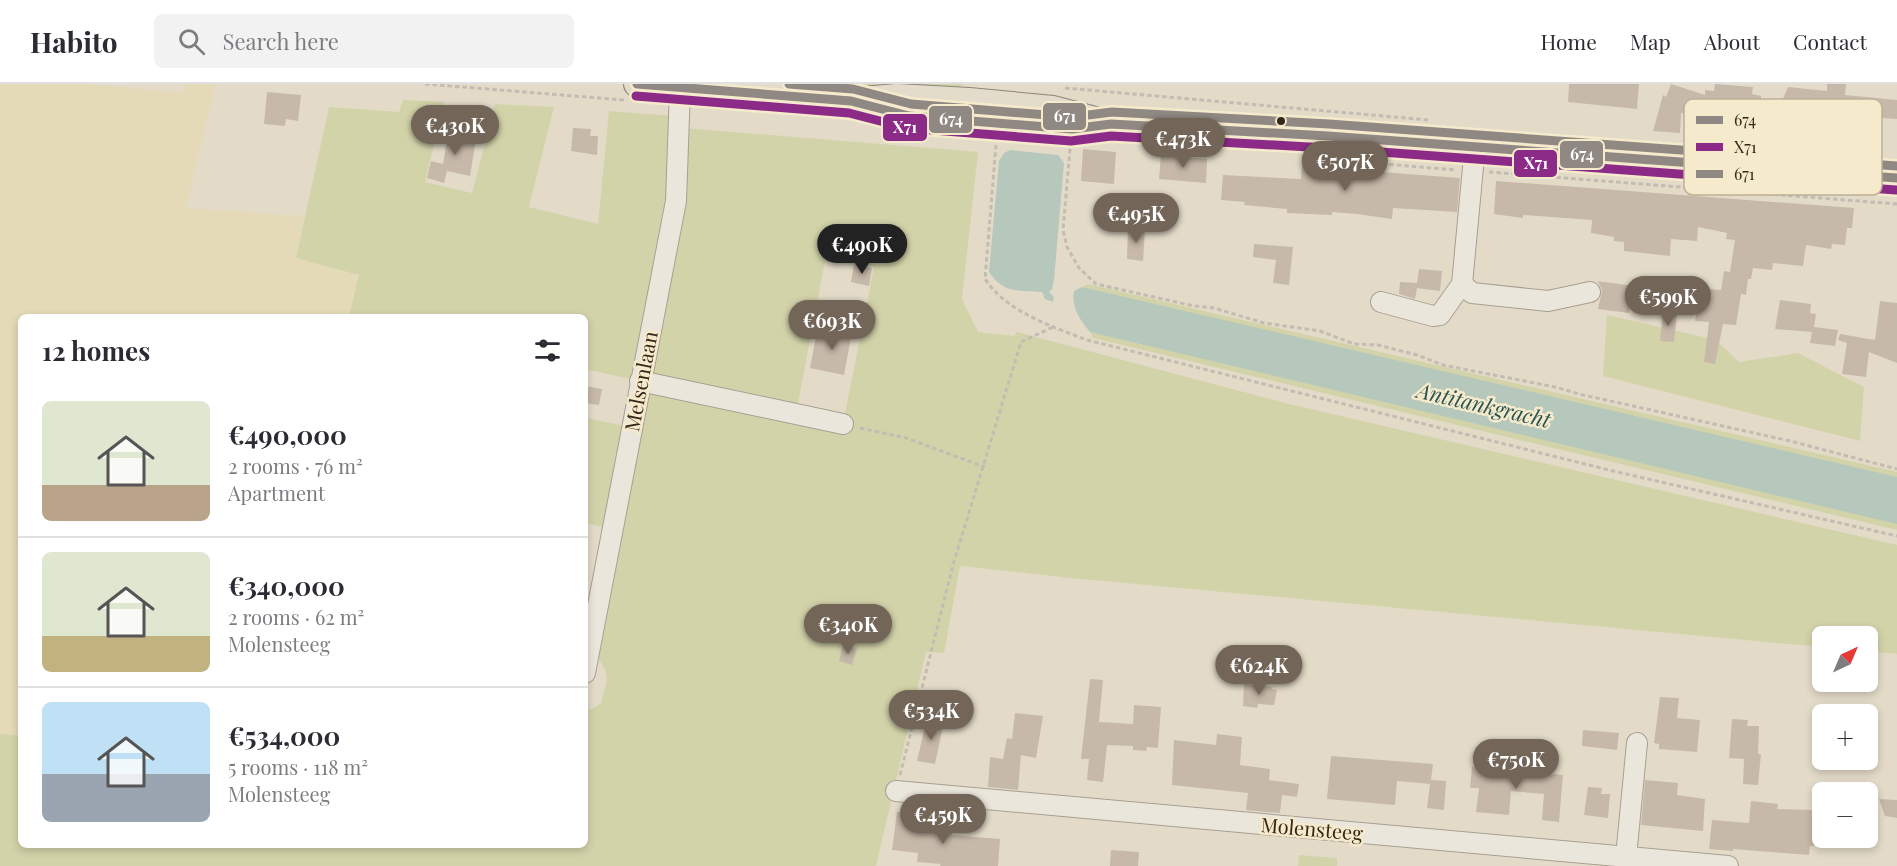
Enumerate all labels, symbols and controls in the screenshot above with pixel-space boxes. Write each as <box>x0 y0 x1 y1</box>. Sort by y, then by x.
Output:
search box <box>154 14 574 68</box>
text: Habito <box>30 23 118 60</box>
icon: search <box>175 25 208 58</box>
text: Search here <box>223 26 339 56</box>
text: Home <box>1541 27 1597 55</box>
text: Map <box>1630 27 1671 55</box>
text: About <box>1704 27 1760 55</box>
text: Contact <box>1793 27 1867 55</box>
legend <box>1684 99 1882 195</box>
line badge: 671 <box>1042 102 1087 131</box>
pin: €430K <box>413 105 497 156</box>
line badge: 674 <box>928 105 973 134</box>
text: 671 <box>1054 105 1076 126</box>
text: 674 <box>939 108 963 129</box>
text: 674 <box>1734 109 1756 130</box>
text: €430K <box>425 111 485 138</box>
line badge: X71 <box>882 113 928 142</box>
unlabelled marker <box>1275 115 1287 127</box>
text: X71 <box>893 116 917 137</box>
pin: €473K <box>1141 118 1225 169</box>
text: €473K <box>1155 124 1211 151</box>
text: X71 <box>1734 136 1757 157</box>
line badge: 674 <box>1559 140 1604 169</box>
pin: €507K <box>1303 141 1387 192</box>
text: 674 <box>1570 143 1594 164</box>
text: €507K <box>1316 147 1374 174</box>
line badge: X71 <box>1513 149 1558 178</box>
text: X71 <box>1524 152 1548 173</box>
text: 671 <box>1734 163 1755 184</box>
pin: €495K <box>1094 193 1178 244</box>
text: €495K <box>1107 199 1165 226</box>
pin: €490K <box>820 224 904 275</box>
text: €490K <box>831 230 893 257</box>
pin: €599K <box>1626 276 1710 327</box>
text: €599K <box>1639 282 1697 309</box>
pin: €693K <box>790 300 874 351</box>
text: €693K <box>802 306 862 333</box>
street label: Melsenlaan <box>617 329 663 433</box>
text: 12 homes <box>42 333 150 368</box>
icon: filters <box>531 334 564 367</box>
water label: Antitankgracht <box>1413 375 1554 433</box>
text: €490,000 <box>228 417 347 452</box>
icon: home <box>90 425 162 497</box>
text: 2 rooms · 76 m² <box>228 452 363 479</box>
text: Apartment <box>228 479 325 506</box>
text: €340,000 <box>228 568 345 603</box>
icon: home <box>90 576 162 648</box>
text: 2 rooms · 62 m² <box>228 603 364 630</box>
pin: €340K <box>806 604 890 655</box>
text: €340K <box>818 610 878 637</box>
north arrow <box>1812 626 1878 692</box>
map controls <box>1812 626 1878 848</box>
text: Molensteeg <box>228 630 330 657</box>
pin: €624K <box>1217 645 1301 696</box>
text: €624K <box>1229 651 1289 678</box>
pin: €534K <box>889 690 973 741</box>
text: €534K <box>903 696 959 723</box>
button: + <box>1812 704 1878 770</box>
text: €534,000 <box>228 718 340 753</box>
icon: home <box>90 726 162 798</box>
pin: €750K <box>1474 739 1558 790</box>
text: €750K <box>1487 745 1545 772</box>
text: 5 rooms · 118 m² <box>228 753 368 780</box>
text: Molensteeg <box>228 780 330 807</box>
button: − <box>1812 782 1878 848</box>
pin: €459K <box>901 794 985 845</box>
text: €459K <box>914 800 972 827</box>
street label: Molensteeg <box>1260 810 1365 846</box>

